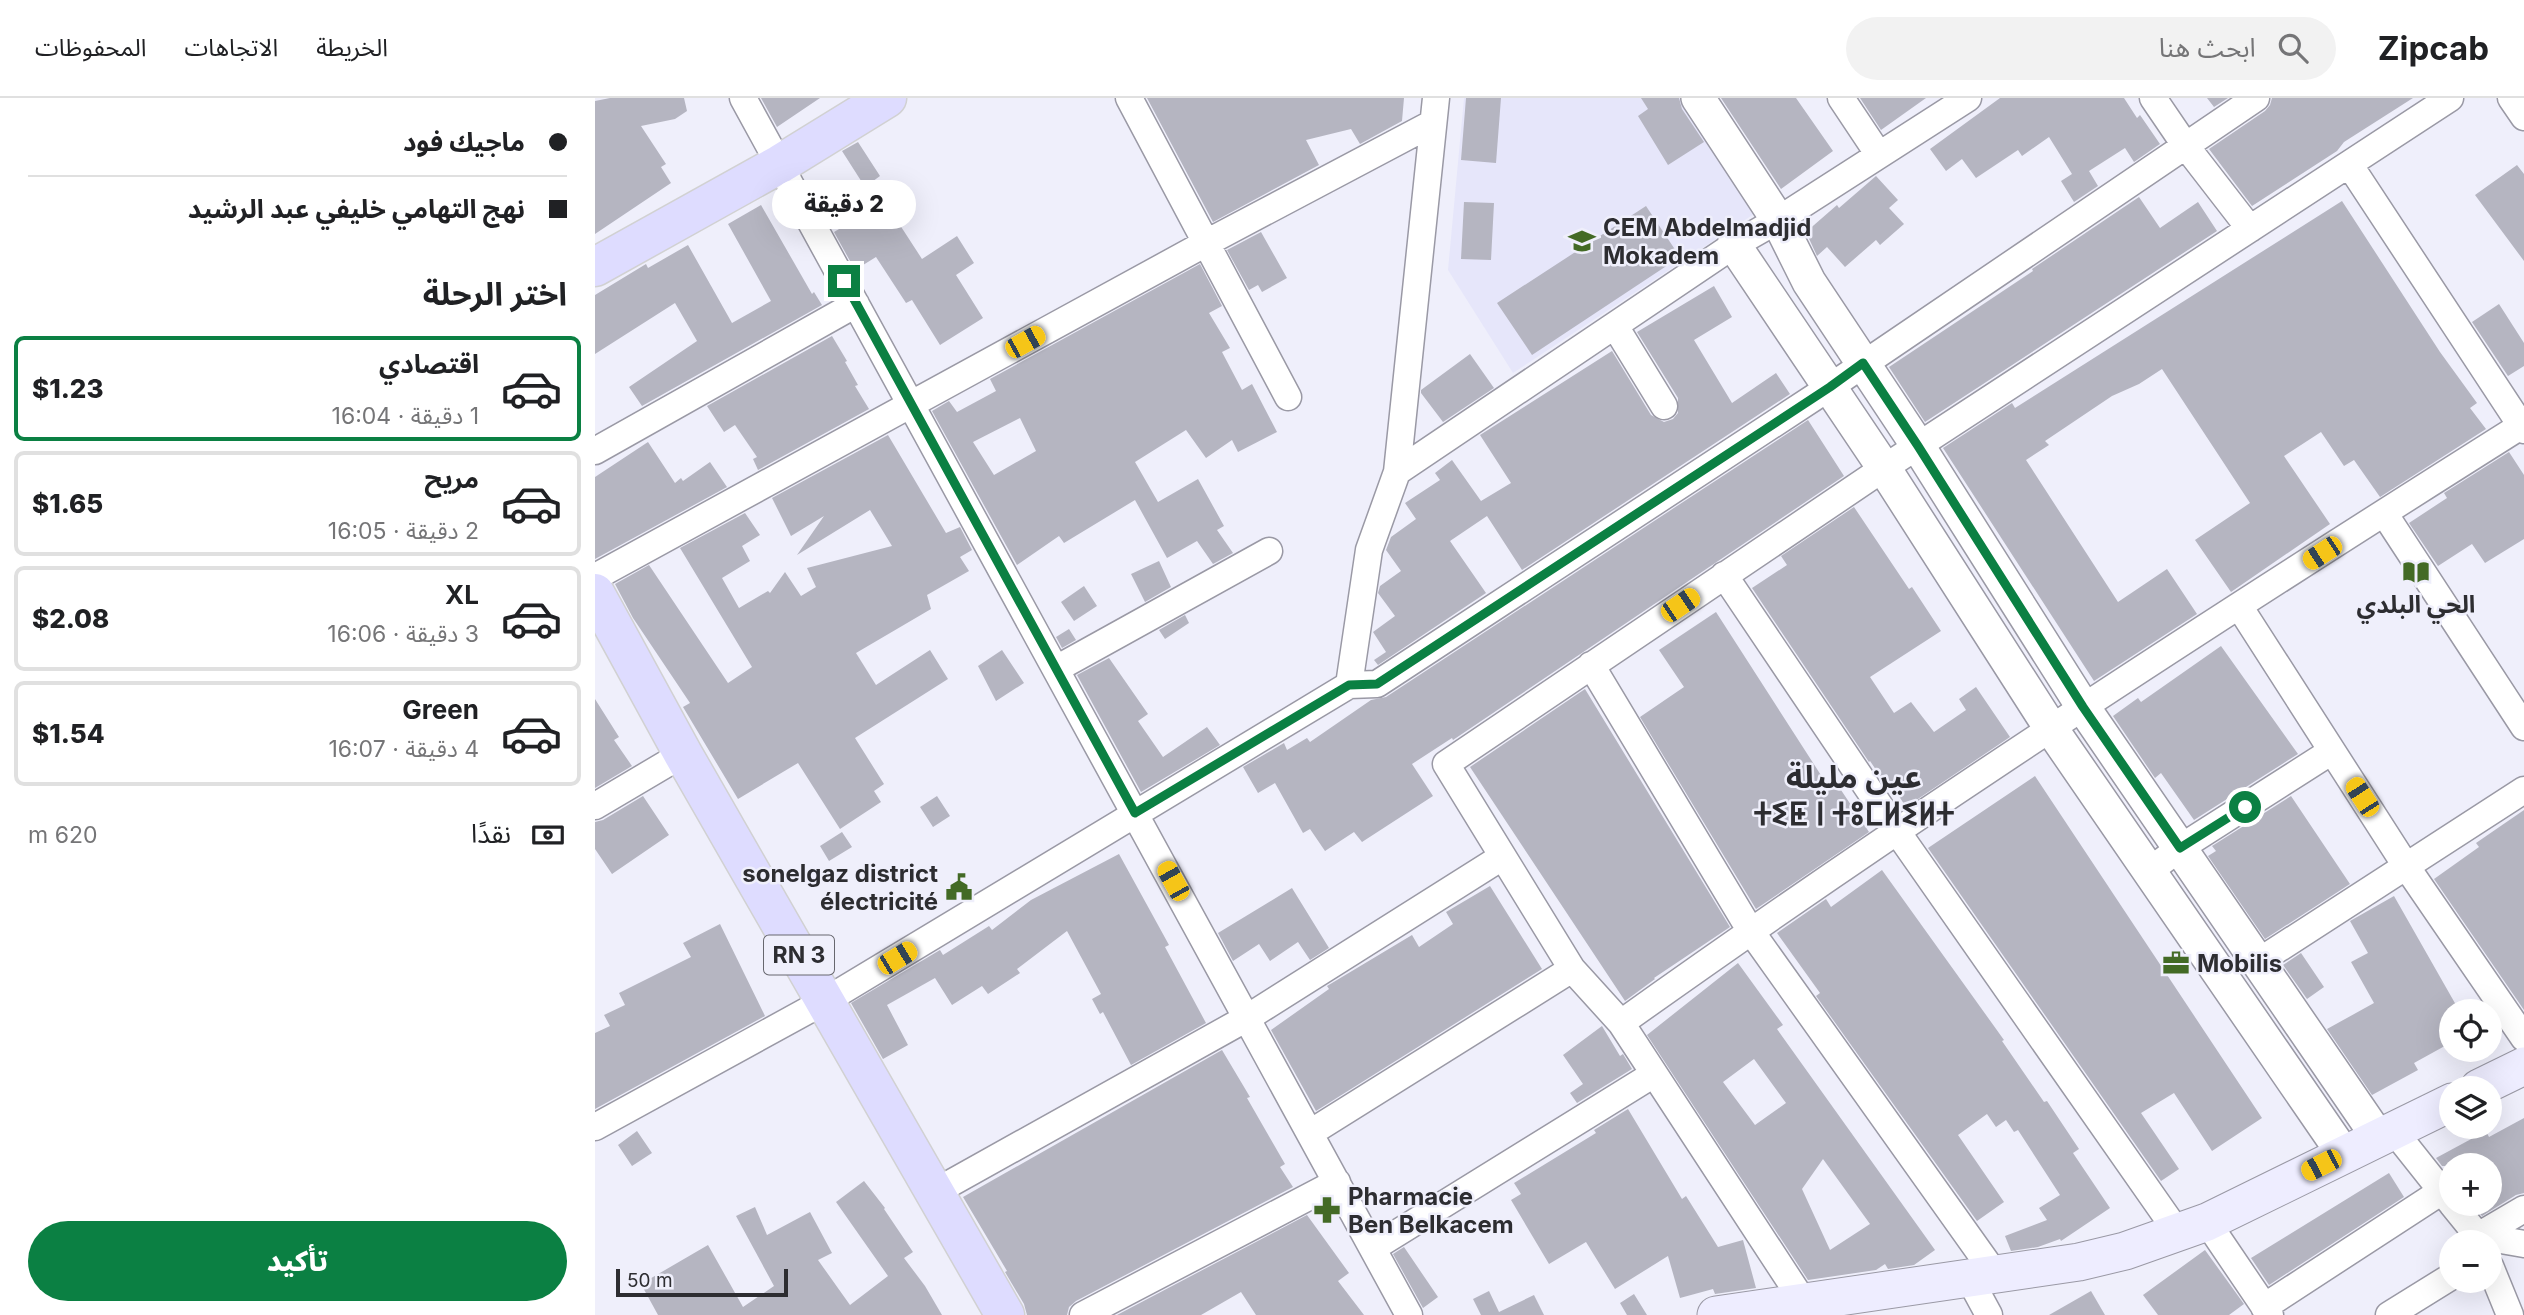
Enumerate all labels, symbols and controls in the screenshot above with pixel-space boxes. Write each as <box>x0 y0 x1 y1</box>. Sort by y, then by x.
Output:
search box <box>1846 17 2336 80</box>
text: Zipcab <box>2378 28 2489 68</box>
icon: search <box>2274 29 2312 67</box>
text: ابحث هنا <box>2159 32 2256 63</box>
text: المحفوظات <box>35 33 146 62</box>
text: الاتجاهات <box>184 33 278 62</box>
text: الخريطة <box>316 33 388 62</box>
text: ماجيك فود <box>403 126 525 157</box>
callout: 2 دقيقة <box>772 180 916 228</box>
text: 2 دقيقة <box>804 190 884 218</box>
text: نهج التهامي خليفي عبد الرشيد <box>188 193 525 224</box>
place label: CEM Abdelmadjid Mokadem <box>1603 213 1811 270</box>
school or university icon: CEM Abdelmadjid Mokadem <box>1567 226 1597 256</box>
route end <box>828 265 860 297</box>
text: اختر الرحلة <box>423 274 567 313</box>
car <box>1002 323 1049 361</box>
text: اقتصادي <box>379 348 479 379</box>
icon: car <box>500 357 563 420</box>
text: $1.23 <box>32 373 103 404</box>
text: 1 دقيقة · 16:04 <box>332 402 479 430</box>
text: مريح <box>424 463 479 494</box>
icon: car <box>500 472 563 535</box>
text: $1.65 <box>32 488 103 519</box>
text: 2 دقيقة · 16:05 <box>328 517 479 545</box>
car <box>2299 533 2346 573</box>
library icon: الحي البلدي <box>2401 557 2431 587</box>
text: XL <box>445 579 479 610</box>
car <box>1657 585 1704 625</box>
icon: car <box>500 587 563 650</box>
place label: الحي البلدي <box>2357 590 2475 624</box>
text: $2.08 <box>32 603 109 634</box>
text: 3 دقيقة · 16:06 <box>327 620 479 648</box>
text: Green <box>402 694 479 725</box>
icon: car <box>500 702 563 765</box>
text: $1.54 <box>32 718 105 749</box>
text: 4 دقيقة · 16:07 <box>328 735 479 763</box>
district label: عين مليلة ⵜⵉⵟ ⵏ ⵜⵓⵎⵍⵉⵍⵜ <box>1754 757 1954 833</box>
car <box>2342 774 2383 820</box>
route start <box>2229 791 2261 823</box>
icon: cash <box>529 816 567 854</box>
text: نقدًا <box>471 818 511 849</box>
text: 620 m <box>28 821 97 849</box>
car <box>1154 858 1193 904</box>
place label: sonelgaz district électricité <box>742 859 938 916</box>
public building icon: sonelgaz district électricité <box>944 872 974 902</box>
road number: RN 3 <box>764 936 834 974</box>
car <box>874 938 921 978</box>
office icon: Mobilis <box>2161 948 2191 978</box>
place label: Mobilis <box>2197 949 2282 978</box>
map controls <box>2439 999 2502 1293</box>
button: locate <box>2439 999 2502 1062</box>
button: layers <box>2439 1076 2502 1139</box>
car <box>2298 1146 2345 1184</box>
button: + <box>2439 1153 2502 1216</box>
place label: Pharmacie Ben Belkacem <box>1348 1182 1514 1239</box>
pharmacy icon: Pharmacie Ben Belkacem <box>1312 1195 1342 1225</box>
button: تأكيد <box>28 1221 567 1301</box>
button: − <box>2439 1230 2502 1293</box>
scale bar <box>616 1266 787 1298</box>
text: 50 m <box>627 1269 673 1292</box>

